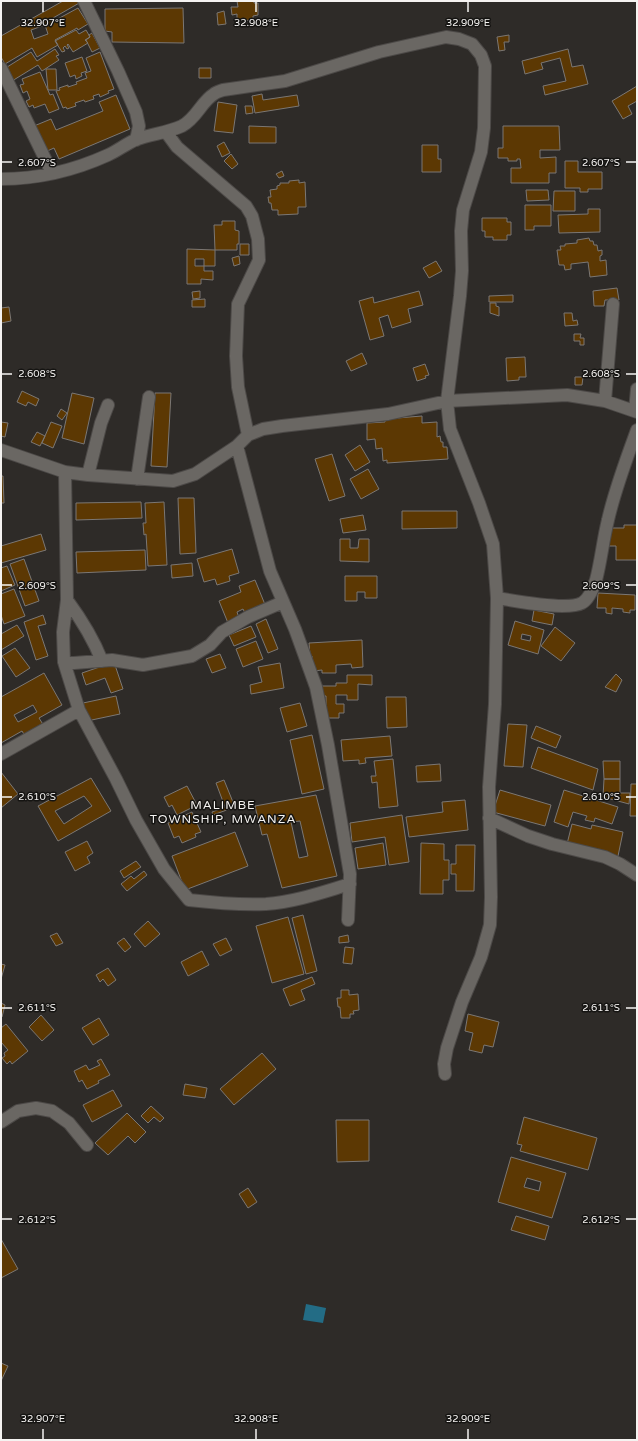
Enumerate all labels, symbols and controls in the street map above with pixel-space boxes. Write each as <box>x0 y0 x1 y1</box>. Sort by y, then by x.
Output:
text: 32.907°E <box>21 17 65 29</box>
text: 32.908°E <box>234 17 278 29</box>
text: 32.909°E <box>446 17 490 29</box>
text: 2.607°S <box>18 157 56 169</box>
text: 2.607°S <box>582 157 620 169</box>
text: 2.608°S <box>18 368 56 380</box>
text: 2.608°S <box>582 368 620 380</box>
text: 2.609°S <box>18 580 56 592</box>
text: 2.609°S <box>582 580 620 592</box>
text: 2.610°S <box>18 791 56 803</box>
text: 2.610°S <box>582 791 620 803</box>
district label: MALIMBE TOWNSHIP, MWANZA <box>150 798 296 826</box>
text: 2.611°S <box>18 1002 56 1014</box>
text: 2.611°S <box>582 1002 620 1014</box>
text: 2.612°S <box>18 1214 56 1226</box>
text: 2.612°S <box>582 1214 620 1226</box>
text: 32.907°E <box>21 1413 65 1425</box>
text: 32.908°E <box>234 1413 278 1425</box>
text: 32.909°E <box>446 1413 490 1425</box>

